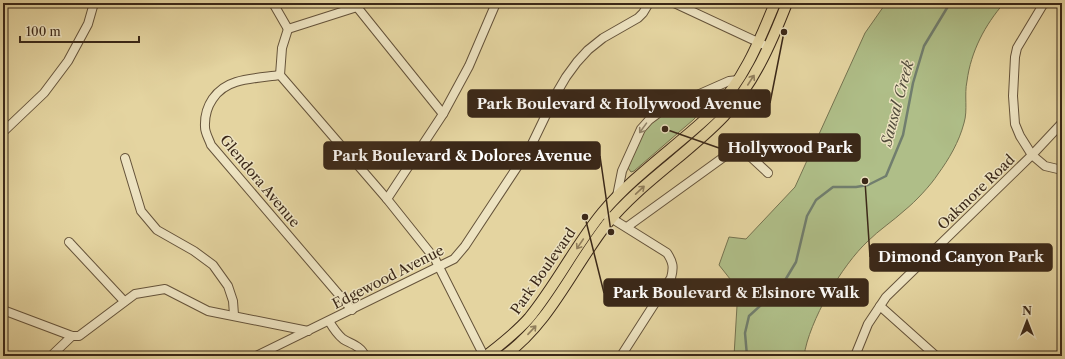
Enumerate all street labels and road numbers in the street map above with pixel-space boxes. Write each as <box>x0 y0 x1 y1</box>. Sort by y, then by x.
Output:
street label: Glendora Avenue <box>216 131 304 231</box>
street label: Oakmore Road <box>934 150 1019 233</box>
street label: Park Boulevard <box>507 224 580 318</box>
street label: Edgewood Avenue <box>329 241 447 313</box>

